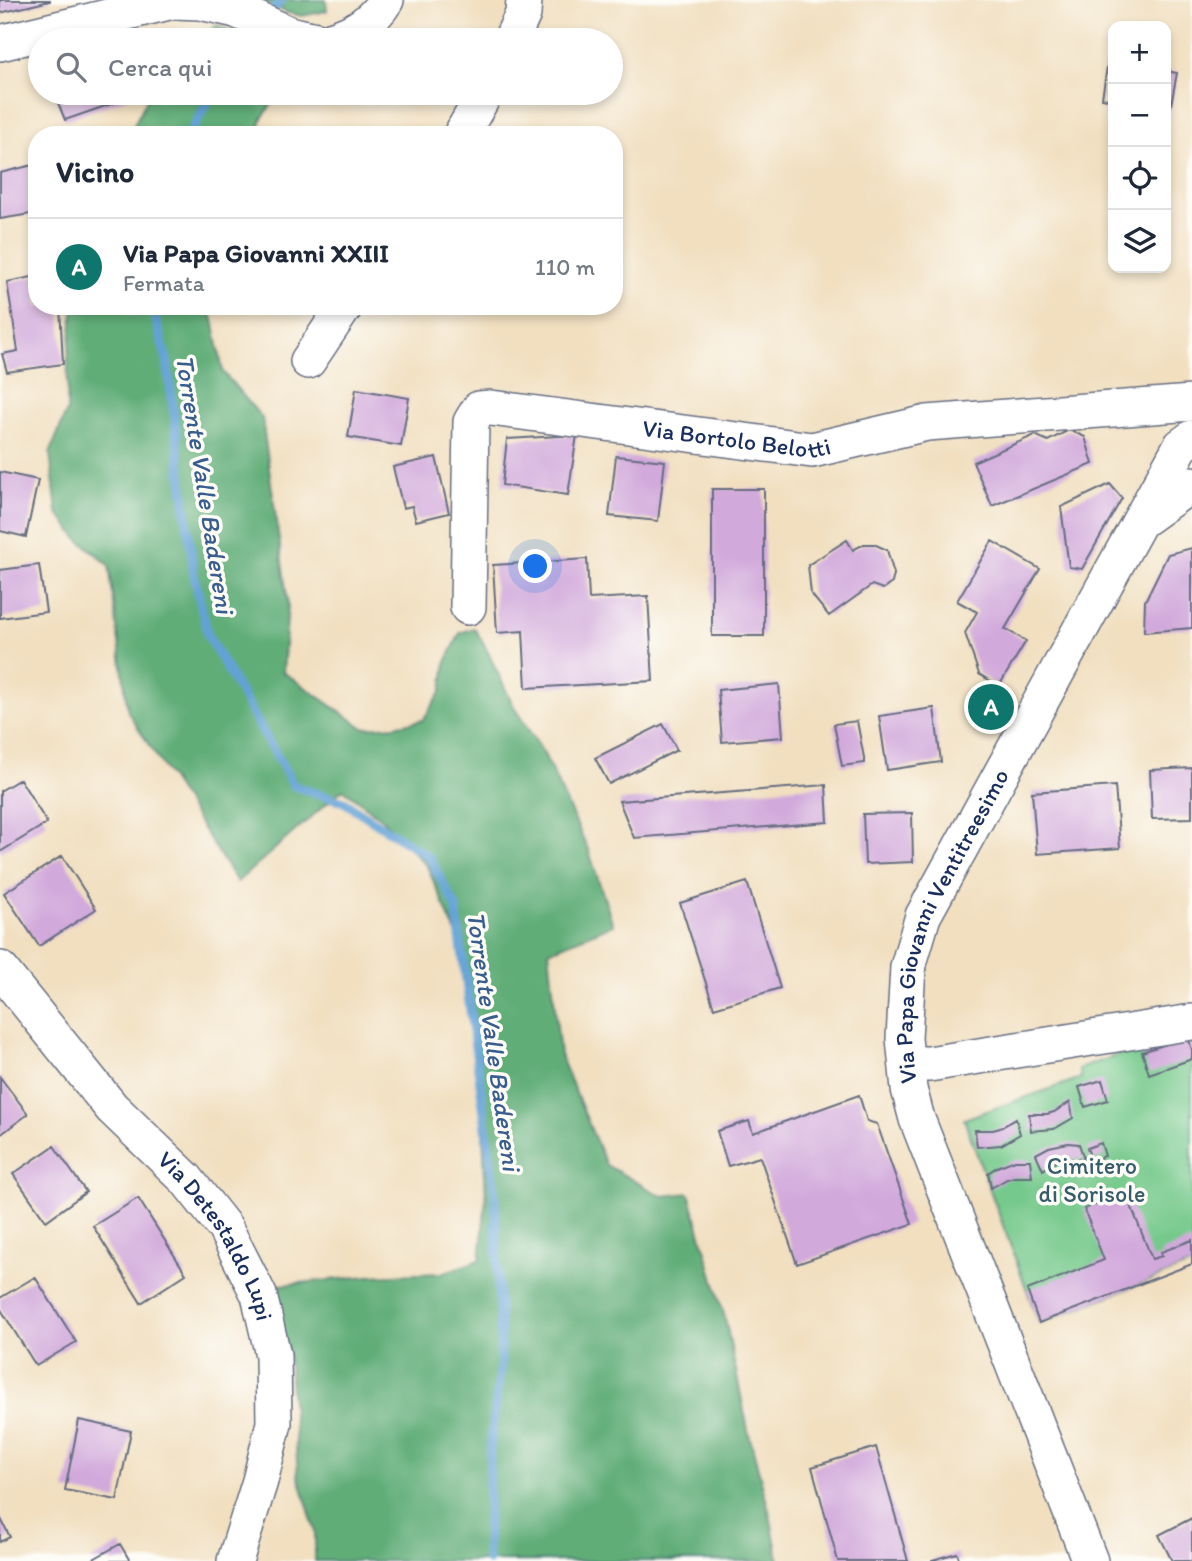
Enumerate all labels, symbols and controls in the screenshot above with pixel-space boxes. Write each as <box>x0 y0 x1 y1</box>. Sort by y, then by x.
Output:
map controls <box>1108 21 1171 273</box>
button: + <box>1108 21 1171 84</box>
search box <box>28 28 623 105</box>
icon: search <box>52 48 90 86</box>
text: Cerca qui <box>108 51 212 83</box>
button: − <box>1108 84 1171 147</box>
button: locate <box>1108 147 1171 210</box>
text: Vicino <box>56 153 134 190</box>
button: layers <box>1108 210 1171 273</box>
text: Via Papa Giovanni XXIII <box>123 237 389 269</box>
text: A <box>72 253 86 281</box>
text: 110 m <box>535 253 595 281</box>
text: Fermata <box>123 269 205 297</box>
water label: Torrente Valle Badereni <box>169 352 242 618</box>
street label: Via Bortolo Belotti <box>641 413 833 465</box>
your location <box>518 549 552 583</box>
pin: A <box>968 681 1014 733</box>
street label: Via Papa Giovanni Ventitreesimo <box>889 764 1015 1085</box>
water label: Torrente Valle Badereni <box>460 909 528 1175</box>
street label: Via Detestaldo Lupi <box>152 1145 280 1323</box>
park label: Cimitero di Sorisole <box>1039 1151 1145 1208</box>

